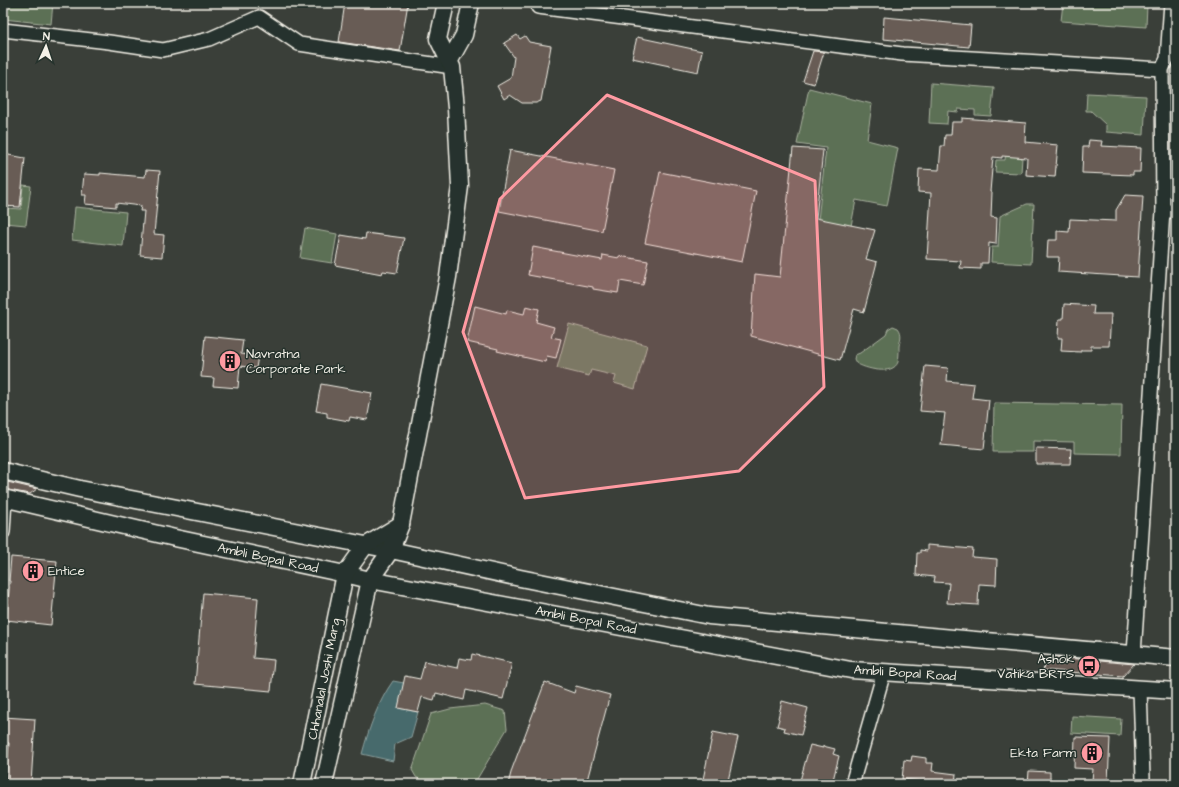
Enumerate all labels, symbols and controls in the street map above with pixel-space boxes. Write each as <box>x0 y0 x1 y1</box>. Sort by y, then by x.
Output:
north arrow <box>26 26 66 66</box>
text: N <box>43 29 50 44</box>
place label: Navratna Corporate Park <box>246 345 346 378</box>
building icon: Navratna Corporate Park <box>217 348 243 374</box>
street label: Ambli Bopal Road <box>216 539 320 578</box>
building icon: Entice <box>20 558 46 584</box>
place label: Entice <box>48 562 85 580</box>
street label: Ambli Bopal Road <box>534 601 638 639</box>
street label: Chhanalal Joshi Marg <box>303 616 346 741</box>
place label: Ashok Vatika BRTS <box>997 650 1074 683</box>
bus stop icon: Ashok Vatika BRTS <box>1076 653 1102 679</box>
street label: Ambli Bopal Road <box>853 660 957 686</box>
building icon: Ekta Farm <box>1079 740 1105 766</box>
place label: Ekta Farm <box>1010 744 1077 762</box>

